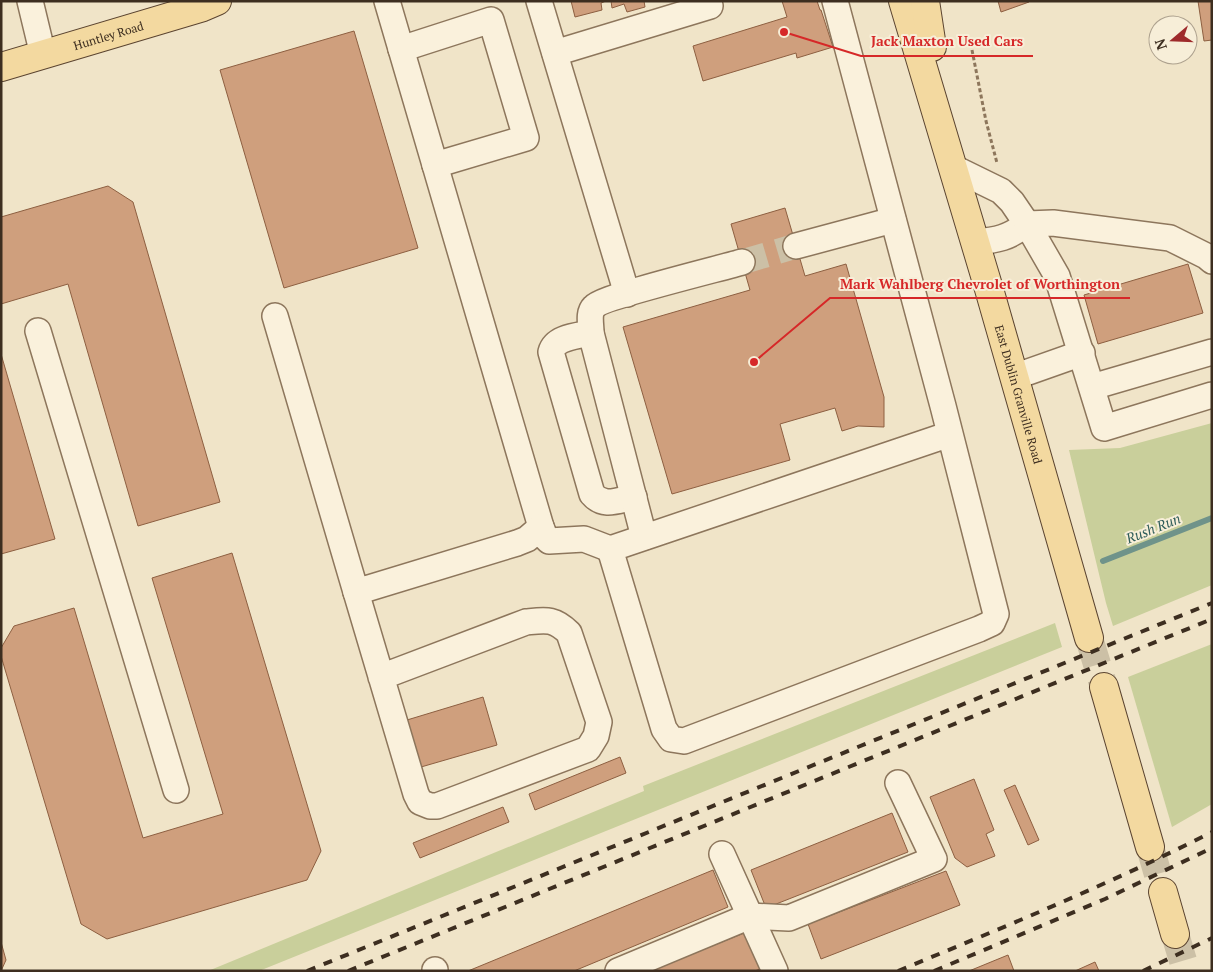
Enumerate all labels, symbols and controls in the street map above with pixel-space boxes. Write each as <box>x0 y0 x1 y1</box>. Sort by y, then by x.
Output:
north arrow <box>1148 15 1198 65</box>
street label: Huntley Road <box>71 18 146 53</box>
callout: Jack Maxton Used Cars <box>861 27 1033 56</box>
text: Jack Maxton Used Cars <box>871 31 1023 50</box>
text: N <box>1149 36 1171 53</box>
callout: Mark Wahlberg Chevrolet of Worthington <box>830 269 1130 298</box>
text: Mark Wahlberg Chevrolet of Worthington <box>840 274 1120 293</box>
street label: East Dublin Granville Road <box>992 323 1046 466</box>
water label: Rush Run <box>1122 508 1183 548</box>

